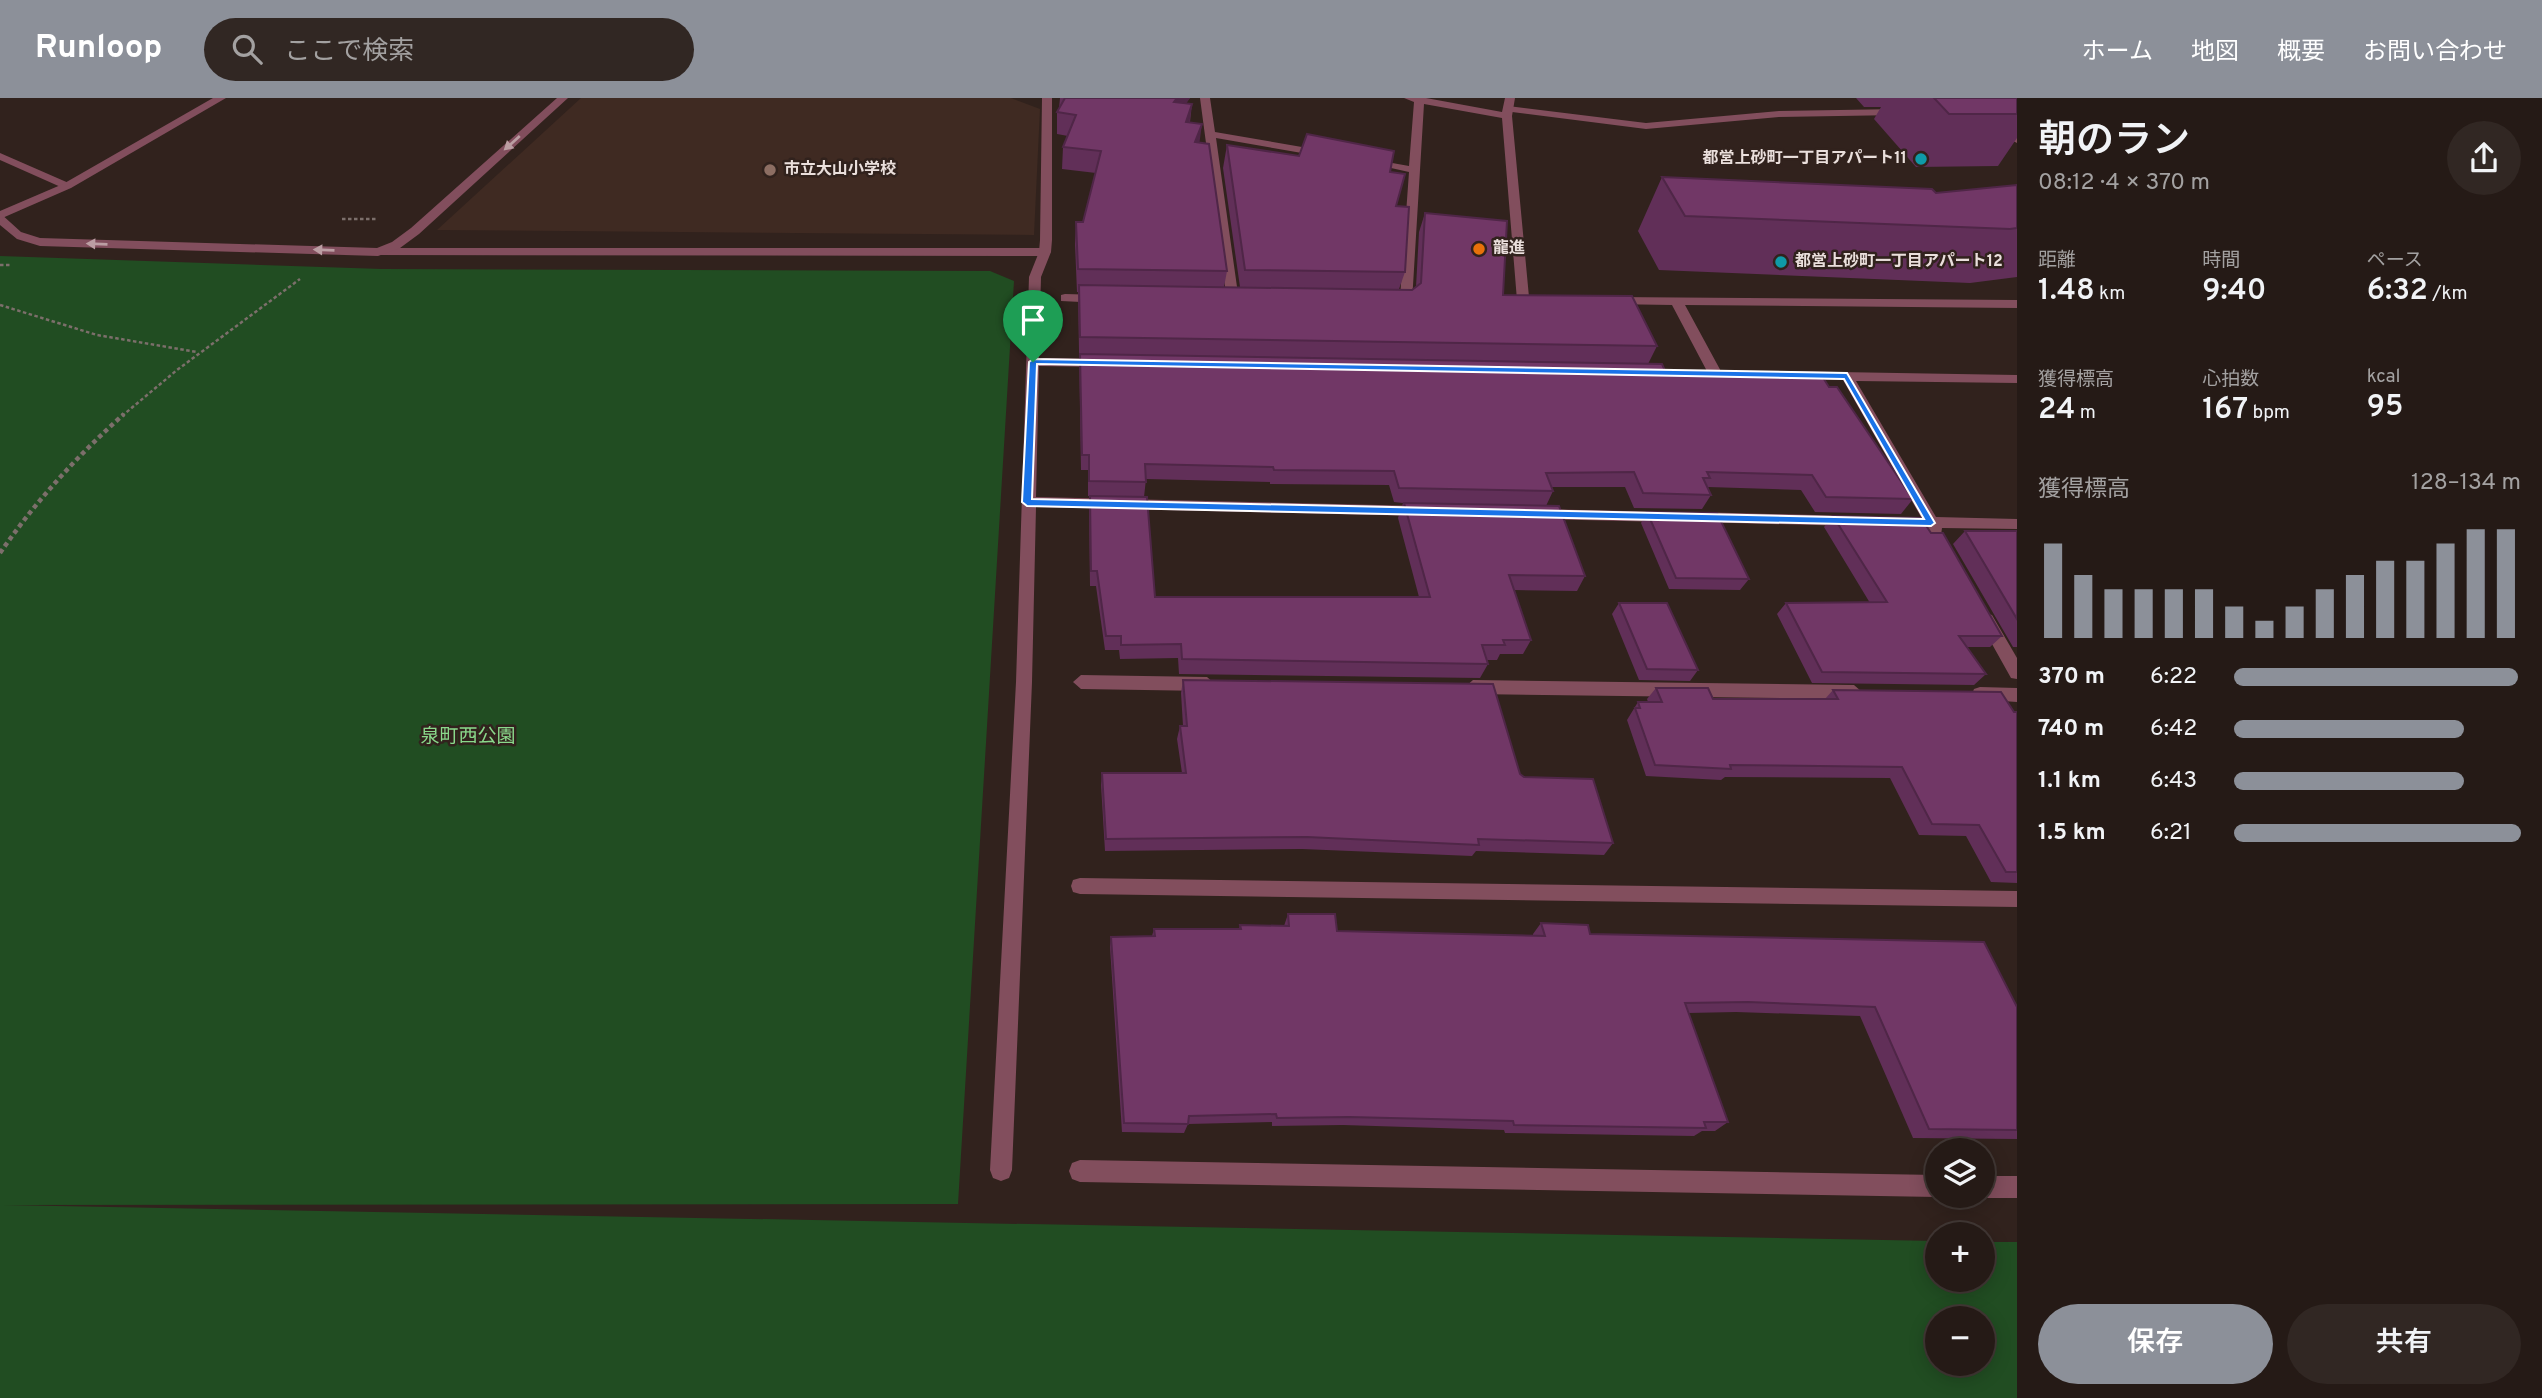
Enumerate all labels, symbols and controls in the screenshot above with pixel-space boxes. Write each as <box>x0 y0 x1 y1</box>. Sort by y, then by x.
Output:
search box <box>204 18 694 81</box>
text: Runloop <box>35 28 162 70</box>
icon: search <box>228 30 266 68</box>
text: ここで検索 <box>284 36 414 69</box>
text: ホーム <box>2082 38 2153 68</box>
text: 地図 <box>2191 38 2239 68</box>
text: 概要 <box>2277 38 2325 68</box>
text: お問い合わせ <box>2363 38 2507 68</box>
text: 朝のラン <box>2038 118 2190 167</box>
button: share <box>2447 121 2521 195</box>
one-way arrow <box>504 135 521 151</box>
place label: 都営上砂町一丁目アパート11 <box>1703 149 1907 169</box>
marker: 都営上砂町一丁目アパート11 <box>1913 151 1929 167</box>
place label: 市立大山小学校 <box>784 160 896 180</box>
marker: 市立大山小学校 <box>762 162 778 178</box>
text: 08:12 · 4 × 370 m <box>2038 169 2210 198</box>
one-way arrow <box>86 238 108 249</box>
place label: 龍進 <box>1493 239 1525 259</box>
marker: 龍進 <box>1471 241 1487 257</box>
one-way arrow <box>313 244 335 256</box>
text: 距離 <box>2038 249 2076 273</box>
text: 時間 <box>2202 249 2240 273</box>
text: ペース <box>2367 249 2423 273</box>
place label: 都営上砂町一丁目アパート12 <box>1795 252 2003 272</box>
marker: 都営上砂町一丁目アパート12 <box>1773 254 1789 270</box>
text: 1.48 <box>2038 273 2095 310</box>
text: 9:40 <box>2202 273 2266 310</box>
text: 6:32 <box>2367 273 2428 310</box>
text: km <box>2095 282 2125 306</box>
text: /km <box>2428 282 2468 306</box>
pin <box>1003 290 1063 362</box>
icon: arrive <box>1014 301 1052 339</box>
text: kcal <box>2367 365 2400 389</box>
text: 獲得標高 <box>2038 368 2114 392</box>
text: 心拍数 <box>2202 368 2259 392</box>
text: 95 <box>2367 389 2403 426</box>
text: 24 <box>2038 392 2075 429</box>
text: 167 <box>2202 392 2248 429</box>
text: m <box>2075 401 2096 425</box>
text: bpm <box>2248 401 2290 425</box>
text: 128–134 m <box>2411 469 2521 498</box>
text: 獲得標高 <box>2038 476 2130 505</box>
text: 370 m <box>2038 663 2105 692</box>
text: 6:22 <box>2150 663 2197 692</box>
text: 740 m <box>2038 715 2104 744</box>
text: 6:42 <box>2150 715 2197 744</box>
park label: 泉町西公園 <box>420 725 516 749</box>
text: 1.1 km <box>2038 767 2101 796</box>
text: 6:43 <box>2150 767 2197 796</box>
text: 1.5 km <box>2038 819 2106 848</box>
text: 6:21 <box>2150 819 2192 848</box>
map controls <box>1925 1138 1995 1376</box>
button: layers <box>1925 1138 1995 1208</box>
button: + <box>1925 1222 1995 1292</box>
button: 保存 <box>2038 1304 2273 1384</box>
button: 共有 <box>2287 1304 2521 1384</box>
button: − <box>1925 1306 1995 1376</box>

